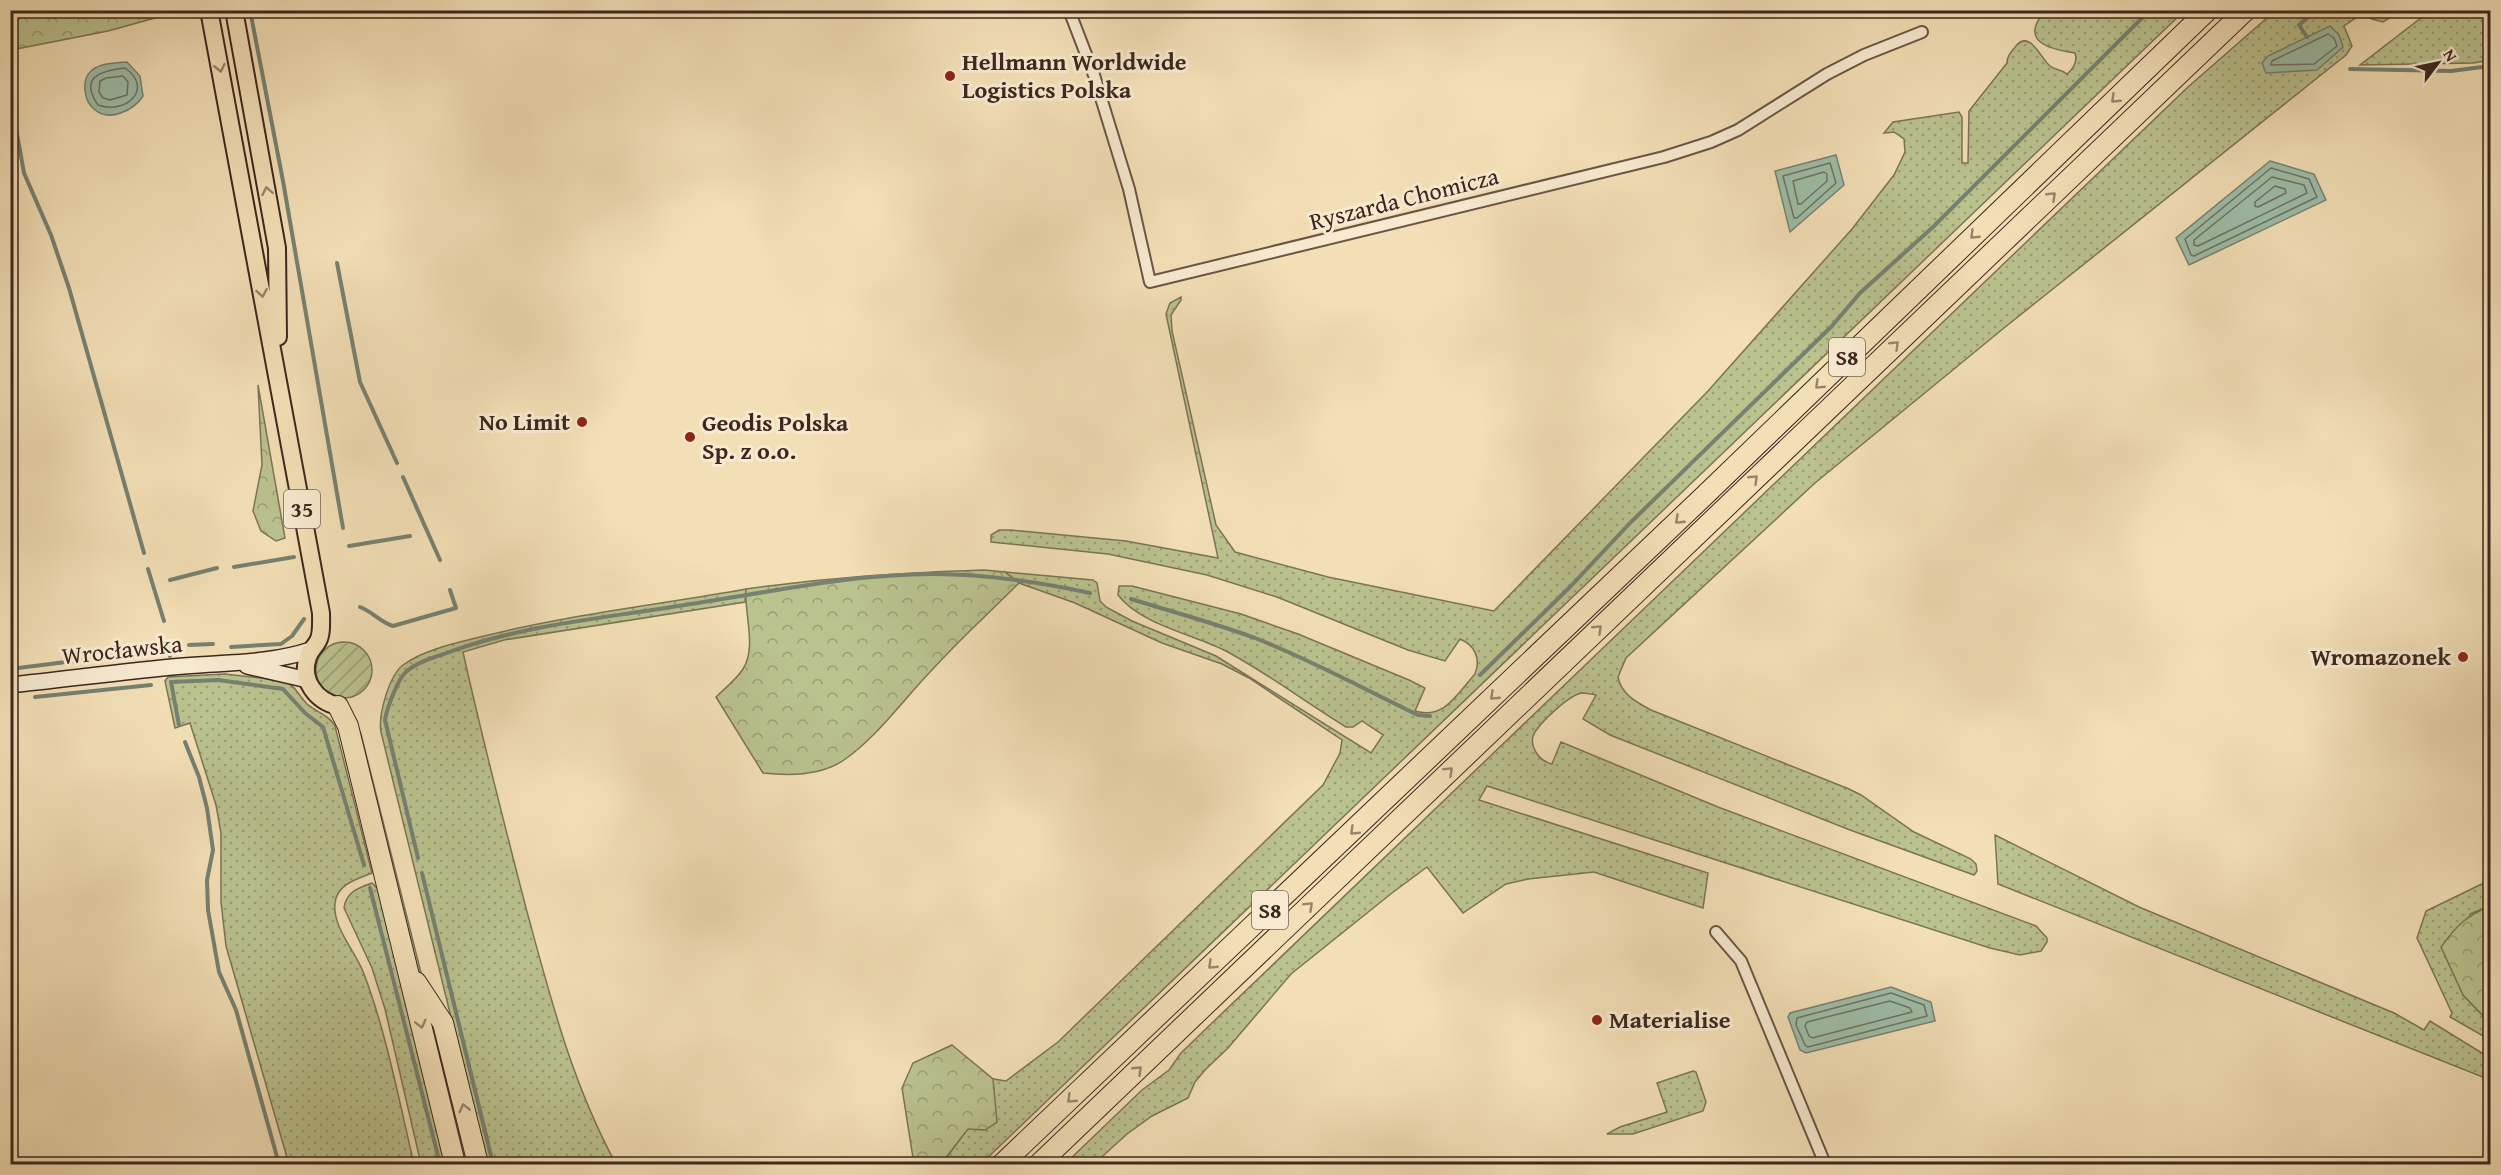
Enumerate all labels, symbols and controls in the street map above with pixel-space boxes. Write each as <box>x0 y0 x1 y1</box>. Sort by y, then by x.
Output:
north arrow <box>2408 33 2468 93</box>
place label: Hellmann Worldwide Logistics Polska <box>962 44 1187 107</box>
text: N <box>2438 44 2464 66</box>
one-way arrow <box>213 63 226 73</box>
marker: Hellmann Worldwide Logistics Polska <box>943 69 957 83</box>
one-way arrow <box>2111 92 2121 103</box>
street label: Ryszarda Chomicza <box>1306 158 1503 239</box>
one-way arrow <box>261 186 273 195</box>
one-way arrow <box>2045 192 2055 203</box>
one-way arrow <box>1971 227 1982 238</box>
one-way arrow <box>255 288 268 298</box>
road number: S8 <box>1829 338 1865 376</box>
one-way arrow <box>1889 341 1899 352</box>
one-way arrow <box>1816 377 1827 388</box>
place label: No Limit <box>479 404 570 439</box>
place label: Geodis Polska Sp. z o.o. <box>702 405 849 468</box>
marker: No Limit <box>575 415 589 429</box>
marker: Geodis Polska Sp. z o.o. <box>683 430 697 444</box>
one-way arrow <box>1747 476 1758 487</box>
road number: 35 <box>284 490 320 528</box>
one-way arrow <box>1675 513 1685 524</box>
one-way arrow <box>1591 625 1602 636</box>
street label: Wrocławska <box>60 626 185 673</box>
place label: Wromazonek <box>2310 639 2451 674</box>
marker: Wromazonek <box>2456 650 2470 664</box>
one-way arrow <box>1491 689 1501 700</box>
one-way arrow <box>1443 767 1453 778</box>
one-way arrow <box>1350 824 1360 835</box>
road number: S8 <box>1252 891 1288 929</box>
one-way arrow <box>1302 902 1312 913</box>
one-way arrow <box>1209 958 1219 969</box>
place label: Materialise <box>1609 1002 1731 1037</box>
marker: Materialise <box>1590 1013 1604 1027</box>
one-way arrow <box>413 1019 426 1029</box>
one-way arrow <box>1131 1066 1141 1077</box>
one-way arrow <box>1067 1092 1078 1103</box>
one-way arrow <box>459 1103 472 1113</box>

